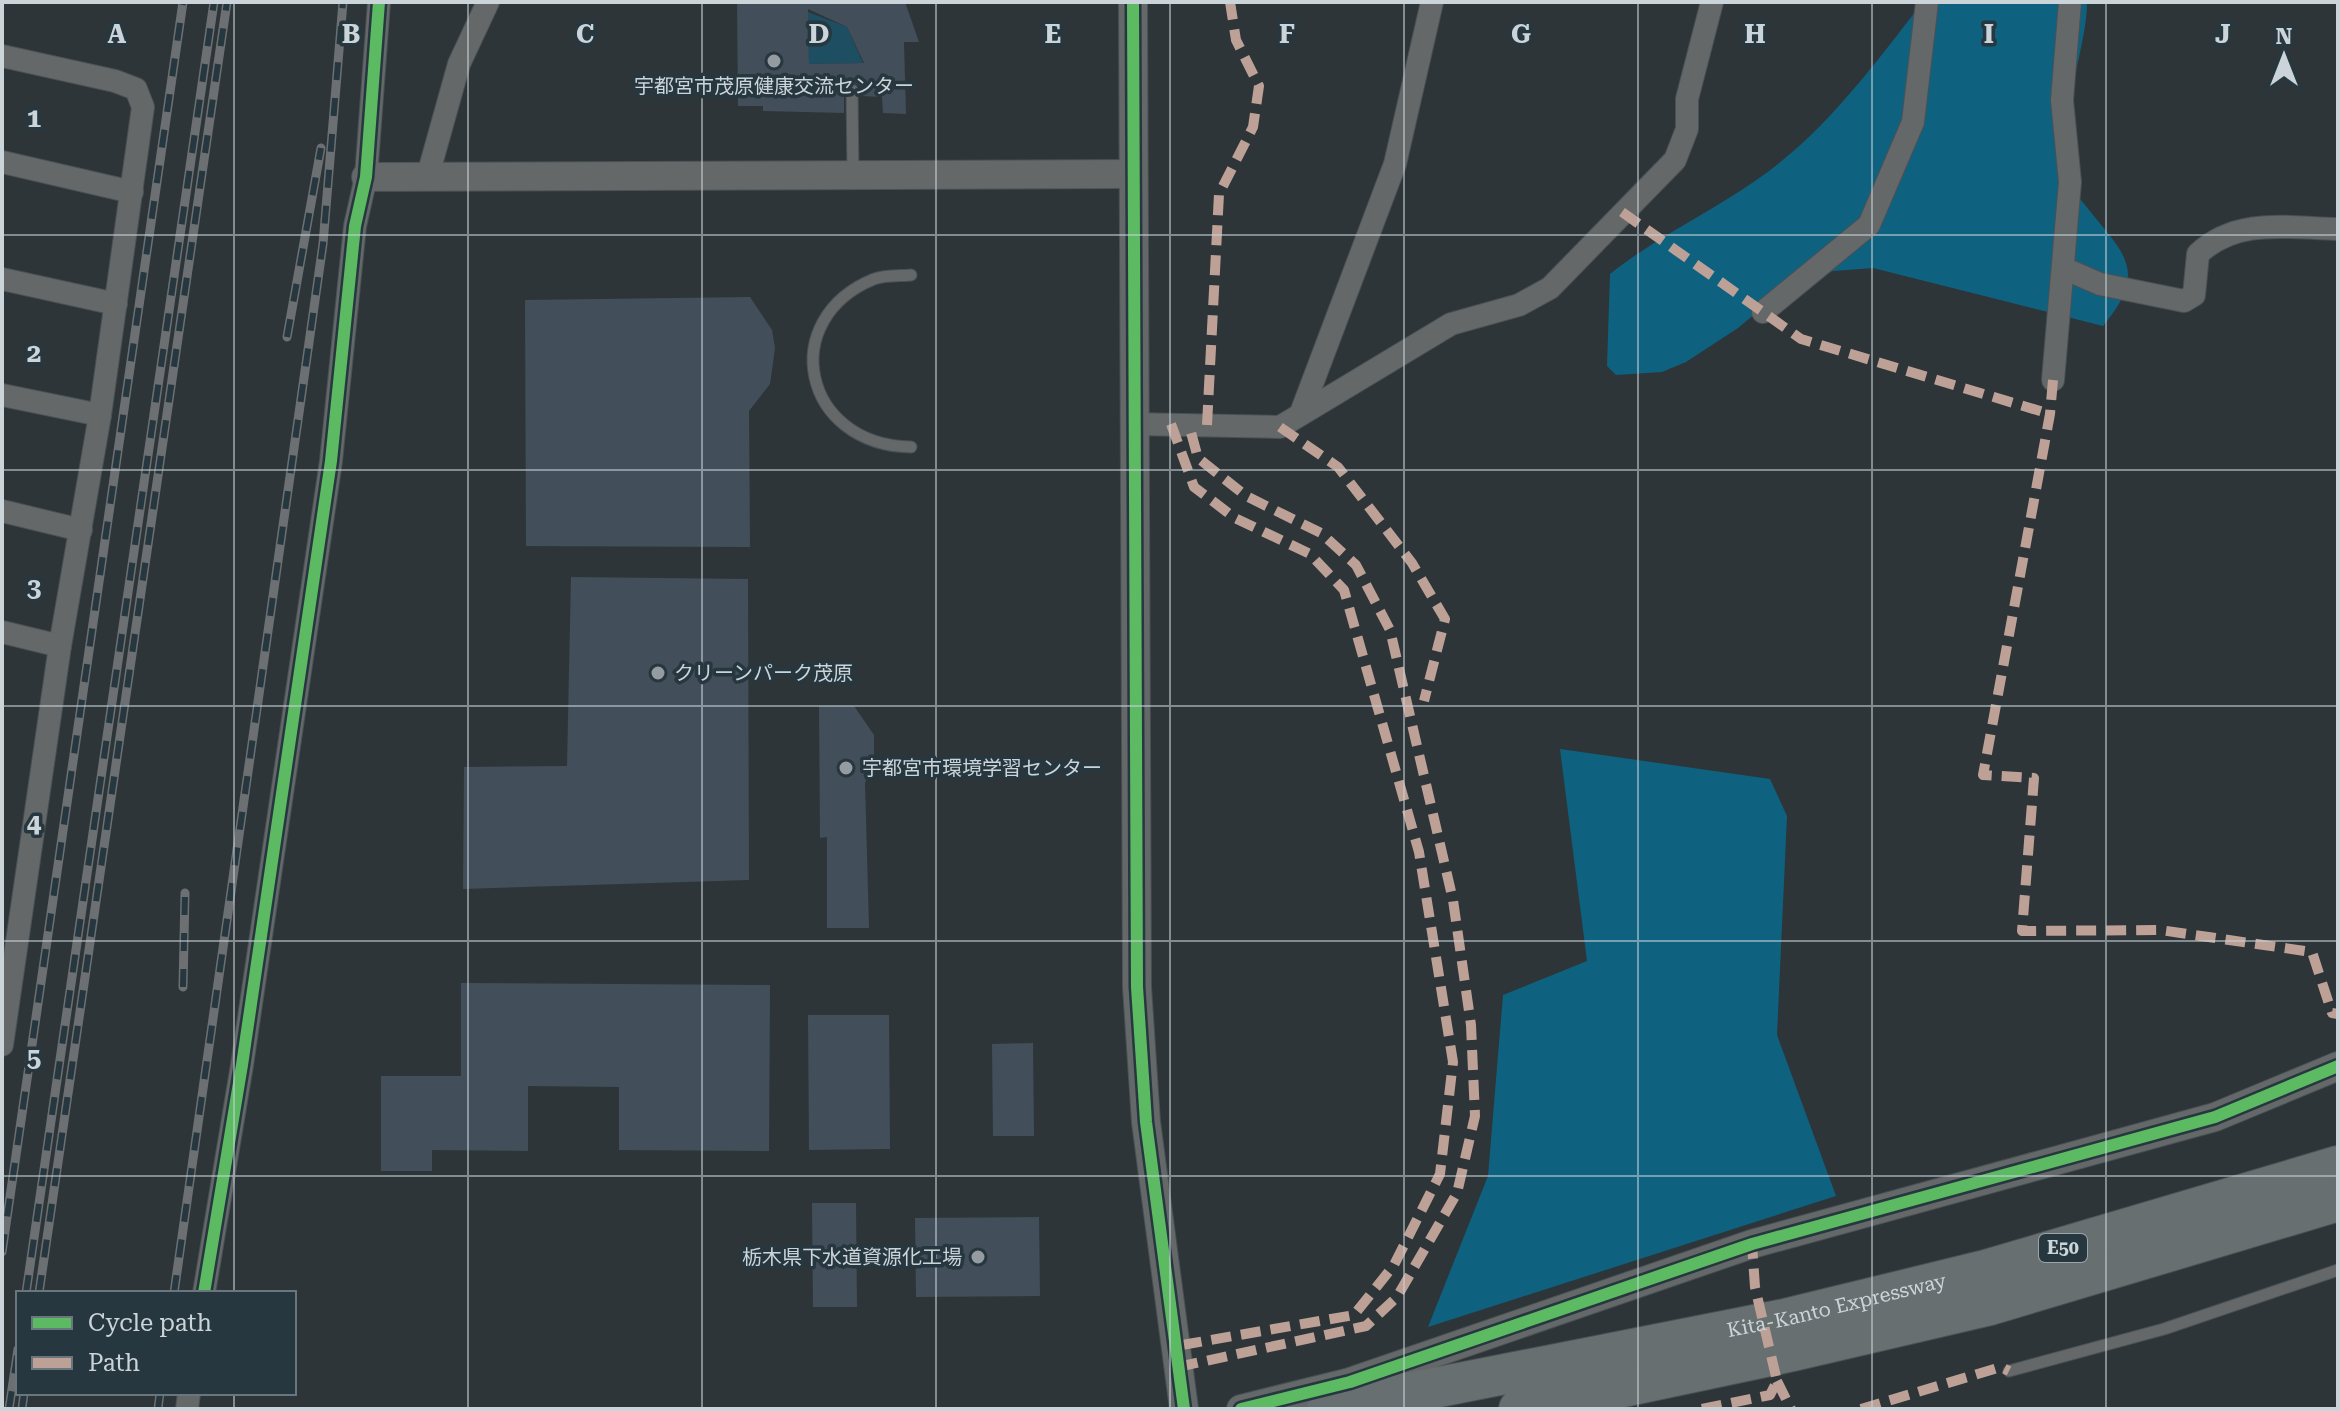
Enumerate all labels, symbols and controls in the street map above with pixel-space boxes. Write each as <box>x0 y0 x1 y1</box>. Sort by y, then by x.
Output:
north arrow <box>2244 16 2324 96</box>
text: A <box>108 19 127 49</box>
text: B <box>342 19 360 49</box>
text: C <box>576 19 594 49</box>
text: D <box>809 19 829 49</box>
text: E <box>1045 19 1061 49</box>
text: F <box>1279 19 1295 49</box>
text: G <box>1511 19 1531 49</box>
text: H <box>1744 19 1766 49</box>
text: I <box>1984 19 1994 49</box>
text: J <box>2215 19 2231 49</box>
text: N <box>2276 24 2293 49</box>
marker: 宇都宮市茂原健康交流センター <box>765 52 783 70</box>
place label: 宇都宮市茂原健康交流センター <box>634 74 914 98</box>
text: 1 <box>27 103 41 133</box>
text: 2 <box>27 338 41 368</box>
text: 3 <box>27 573 41 603</box>
place label: クリーンパーク茂原 <box>674 661 853 685</box>
marker: クリーンパーク茂原 <box>649 664 667 682</box>
place label: 宇都宮市環境学習センター <box>862 756 1102 780</box>
marker: 宇都宮市環境学習センター <box>837 759 855 777</box>
text: 4 <box>27 808 42 838</box>
text: 5 <box>27 1043 41 1073</box>
road number: E50 <box>2039 1234 2087 1262</box>
place label: 栃木県下水道資源化工場 <box>742 1245 962 1269</box>
marker: 栃木県下水道資源化工場 <box>969 1248 987 1266</box>
street label: Kita-Kanto Expressway <box>1725 1268 1949 1342</box>
legend <box>16 1291 296 1395</box>
text: Cycle path <box>88 1309 212 1337</box>
text: Path <box>88 1349 140 1377</box>

